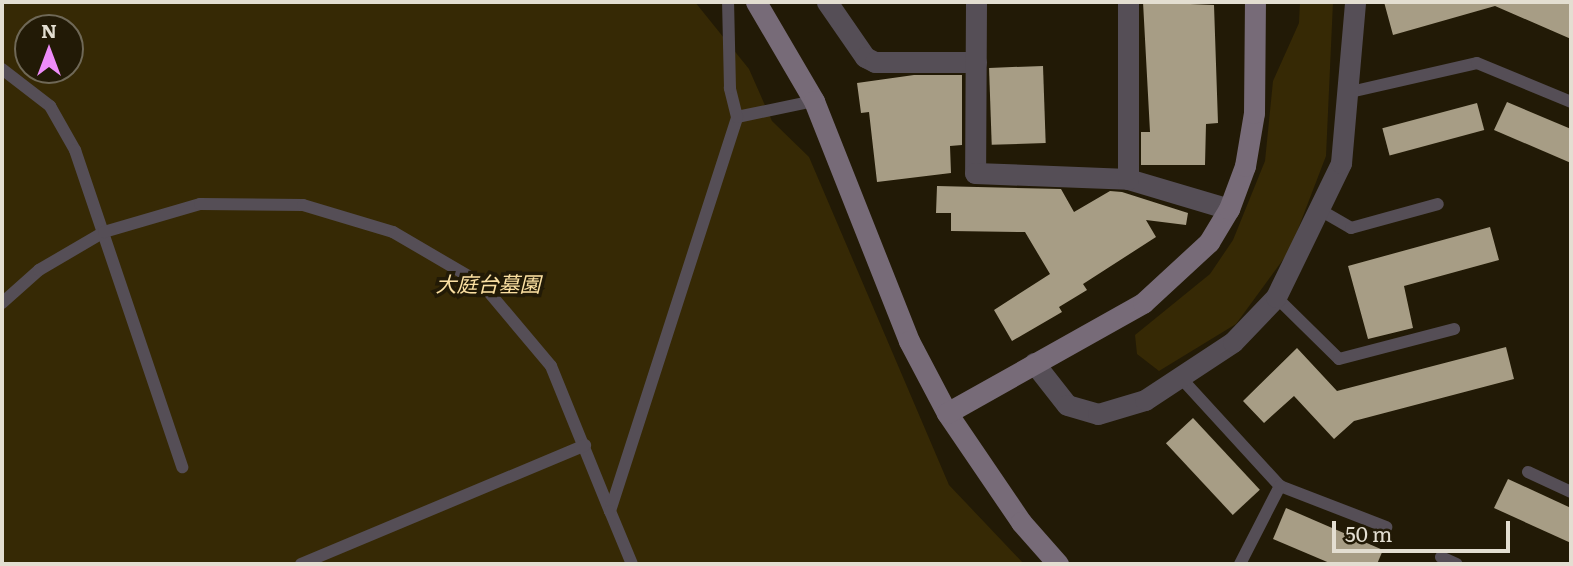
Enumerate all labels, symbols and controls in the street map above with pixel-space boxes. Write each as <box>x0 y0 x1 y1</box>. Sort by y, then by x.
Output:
north arrow <box>14 14 84 84</box>
text: N <box>41 16 57 44</box>
park label: 大庭台墓園 <box>436 270 540 296</box>
scale bar <box>1335 506 1514 550</box>
text: 50 m <box>1345 517 1392 548</box>

